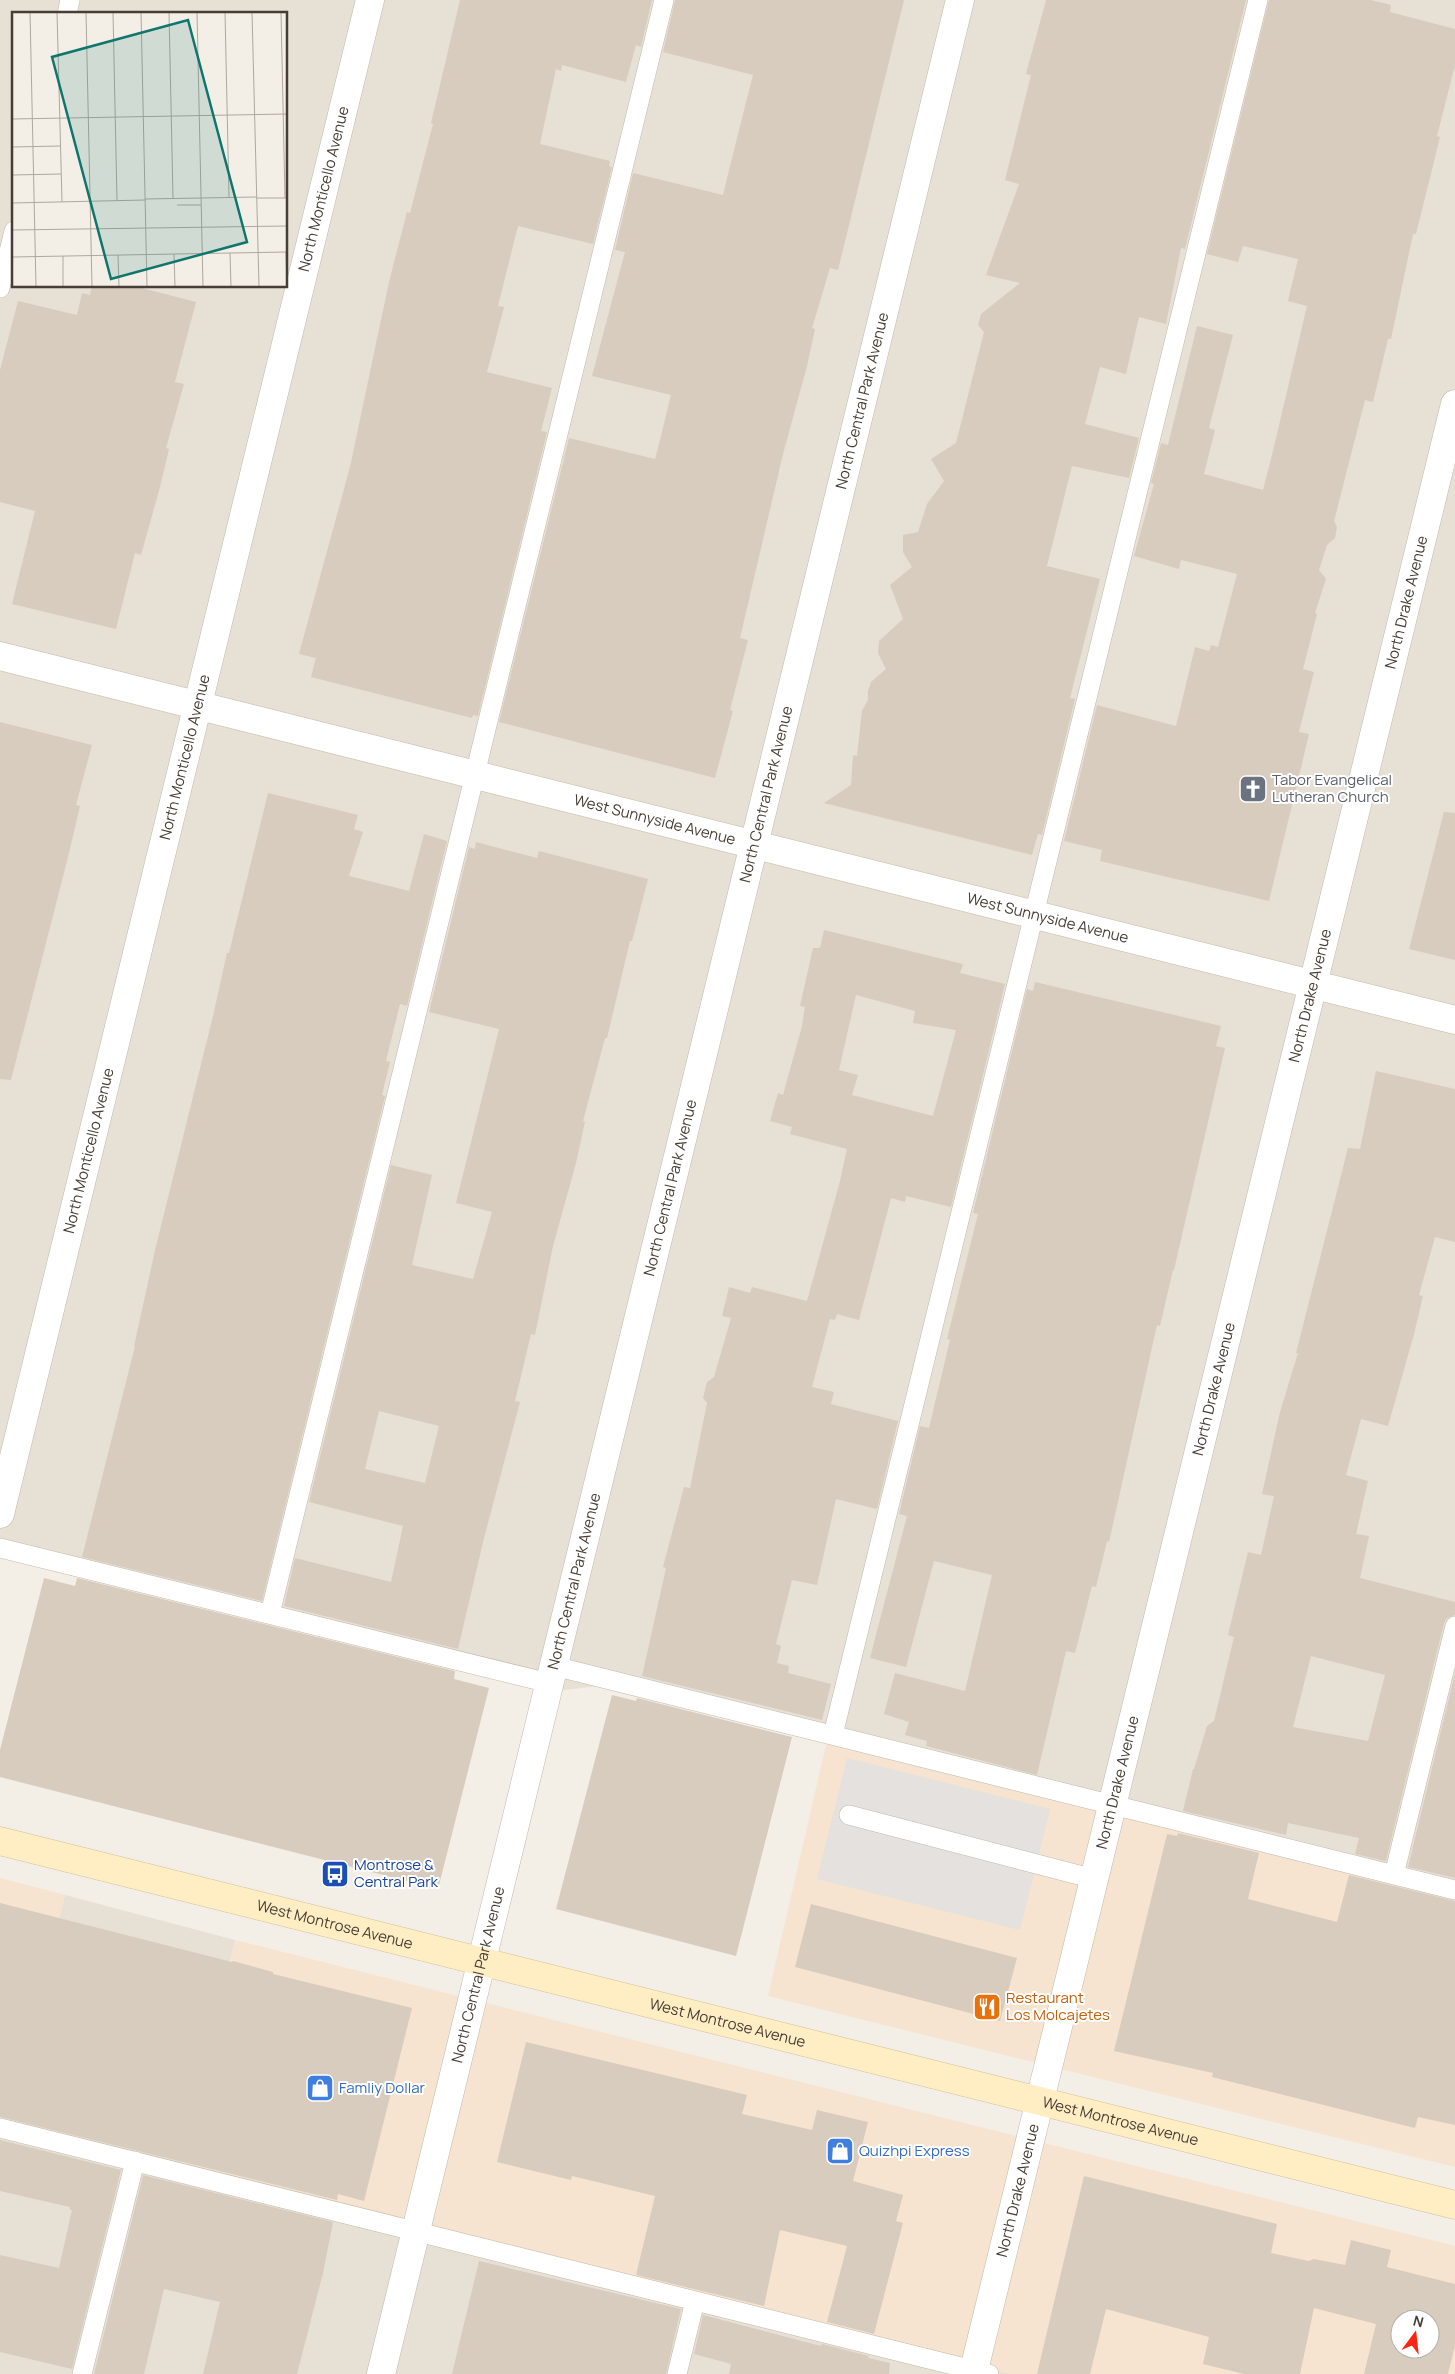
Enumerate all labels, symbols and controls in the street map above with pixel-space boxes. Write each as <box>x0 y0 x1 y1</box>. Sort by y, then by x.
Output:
inset map <box>12 12 288 288</box>
street label: North Monticello Avenue <box>293 104 354 274</box>
street label: North Central Park Avenue <box>830 310 893 491</box>
street label: North Drake Avenue <box>1380 533 1432 671</box>
street label: North Monticello Avenue <box>154 672 215 842</box>
street label: North Central Park Avenue <box>734 704 797 885</box>
place label: Tabor Evangelical Lutheran Church <box>1272 769 1392 807</box>
church icon: Tabor Evangelical Lutheran Church <box>1238 774 1268 804</box>
street label: West Sunnyside Avenue <box>572 789 738 850</box>
street label: West Sunnyside Avenue <box>965 887 1131 948</box>
street label: North Drake Avenue <box>1283 927 1336 1064</box>
street label: North Monticello Avenue <box>58 1065 119 1235</box>
street label: North Central Park Avenue <box>638 1097 702 1278</box>
street label: North Drake Avenue <box>1187 1320 1240 1458</box>
street label: North Central Park Avenue <box>542 1490 606 1672</box>
street label: North Drake Avenue <box>1091 1713 1144 1851</box>
place label: Montrose & Central Park <box>354 1854 439 1892</box>
bus stop icon: Montrose & Central Park <box>320 1859 350 1889</box>
street label: North Central Park Avenue <box>446 1884 510 2065</box>
street label: West Montrose Avenue <box>254 1895 415 1954</box>
place label: Restaurant Los Molcajetes <box>1006 1987 1110 2025</box>
restaurant icon: Restaurant Los Molcajetes <box>972 1992 1002 2022</box>
street label: West Montrose Avenue <box>647 1993 808 2052</box>
shop icon: Famliy Dollar <box>305 2073 335 2103</box>
place label: Famliy Dollar <box>339 2077 426 2098</box>
street label: West Montrose Avenue <box>1040 2091 1201 2151</box>
street label: North Drake Avenue <box>991 2121 1044 2259</box>
shop icon: Quizhpi Express <box>825 2136 855 2166</box>
place label: Quizhpi Express <box>859 2140 970 2161</box>
north arrow <box>1390 2309 1440 2359</box>
text: N <box>1411 2310 1426 2331</box>

